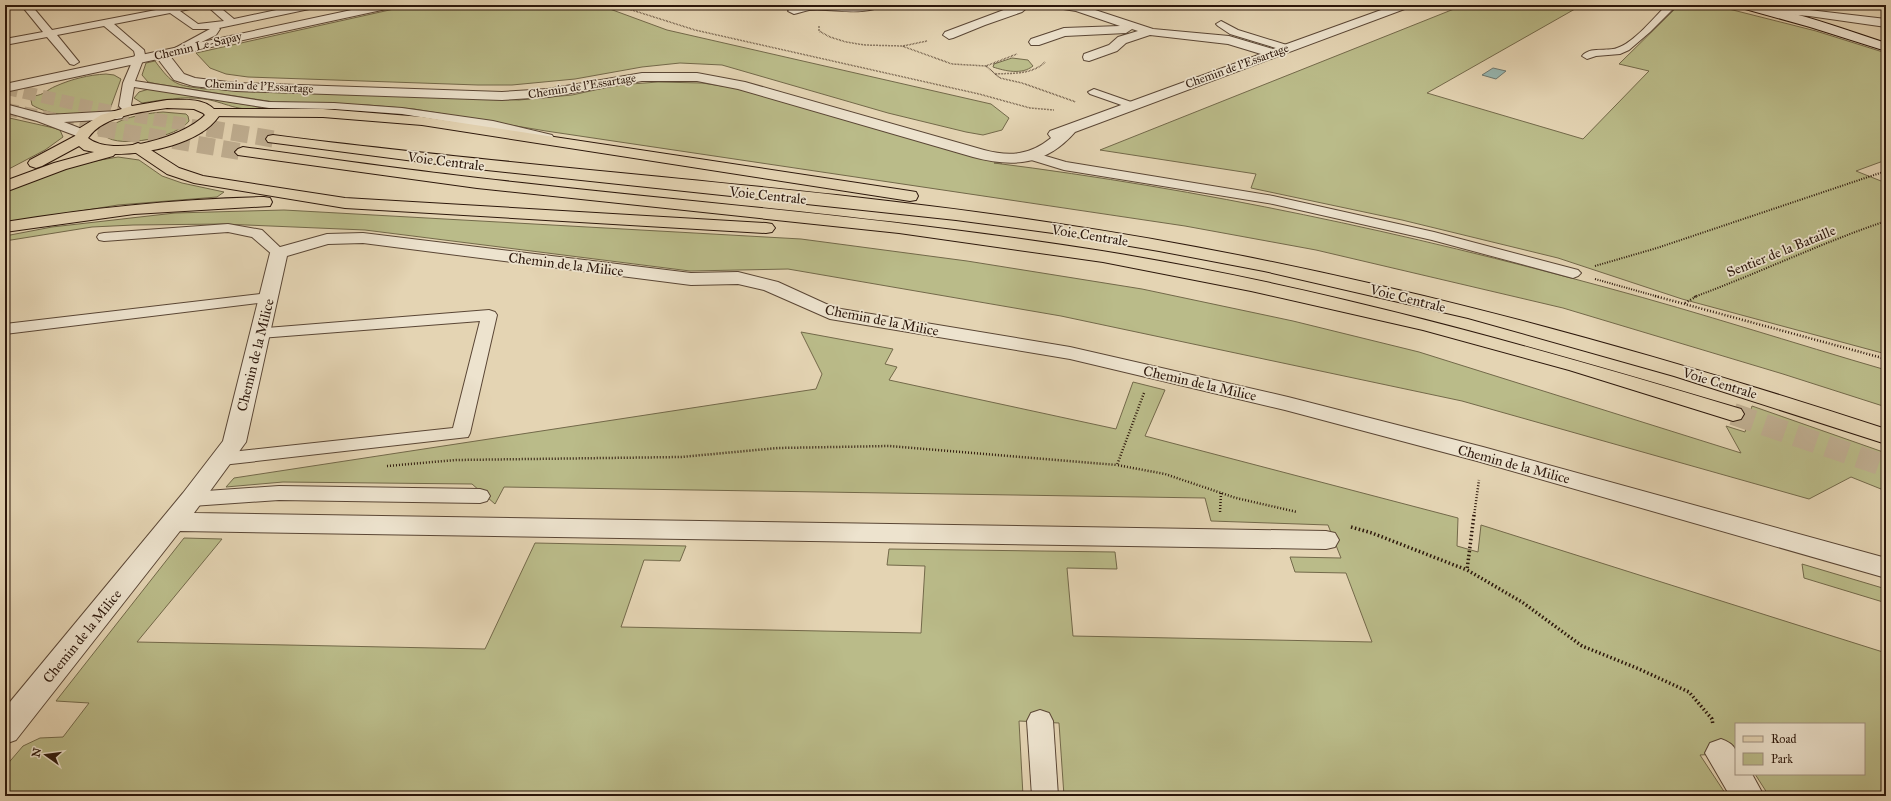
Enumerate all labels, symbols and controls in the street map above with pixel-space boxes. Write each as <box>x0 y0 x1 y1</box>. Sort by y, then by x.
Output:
street label: Chemin Le-Sapay <box>153 29 244 63</box>
street label: Chemin de l'Essartage <box>1183 41 1291 92</box>
street label: Chemin de l'Essartage <box>527 71 637 102</box>
street label: Chemin de l'Essartage <box>204 76 314 97</box>
street label: Voie Centrale <box>406 148 485 175</box>
street label: Voie Centrale <box>728 183 807 208</box>
street label: Voie Centrale <box>1050 221 1130 250</box>
street label: Sentier de la Bataille <box>1724 222 1838 281</box>
street label: Chemin de la Milice <box>508 249 624 280</box>
street label: Voie Centrale <box>1367 281 1448 316</box>
street label: Chemin de la Milice <box>233 297 278 413</box>
street label: Chemin de la Milice <box>824 301 940 340</box>
street label: Chemin de la Milice <box>1142 362 1258 405</box>
street label: Voie Centrale <box>1680 364 1759 403</box>
street label: Chemin de la Milice <box>1456 441 1572 488</box>
street label: Chemin de la Milice <box>39 586 125 687</box>
legend <box>1735 723 1865 775</box>
text: Road <box>1771 732 1797 746</box>
north arrow <box>26 735 66 775</box>
text: N <box>29 746 44 759</box>
text: Park <box>1771 752 1793 766</box>

